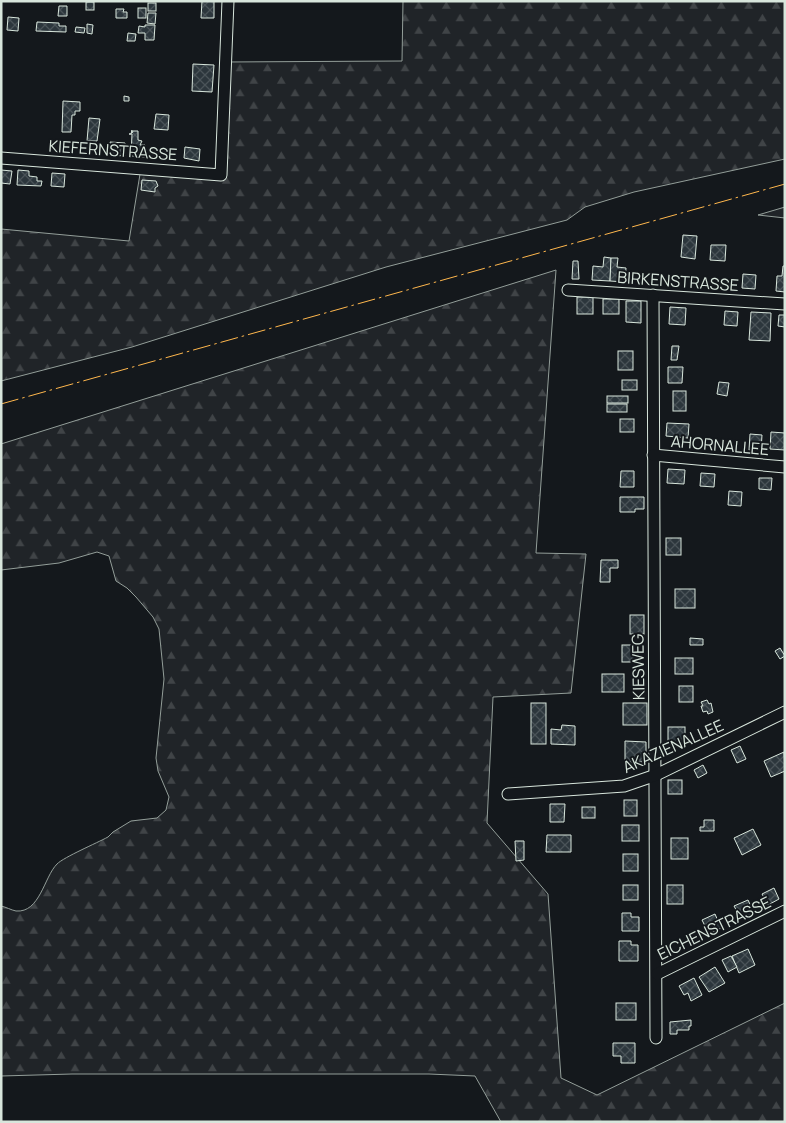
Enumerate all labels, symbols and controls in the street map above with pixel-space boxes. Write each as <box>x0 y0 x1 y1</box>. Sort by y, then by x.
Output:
street label: KIEFERNSTRASSE <box>48 135 178 165</box>
street label: BIRKENSTRASSE <box>617 266 739 296</box>
street label: AHORNALLEE <box>670 430 770 460</box>
street label: KIESWEG <box>626 634 650 700</box>
street label: AKAZIENALLEE <box>619 714 727 778</box>
street label: EICHENSTRASSE <box>654 891 774 965</box>

